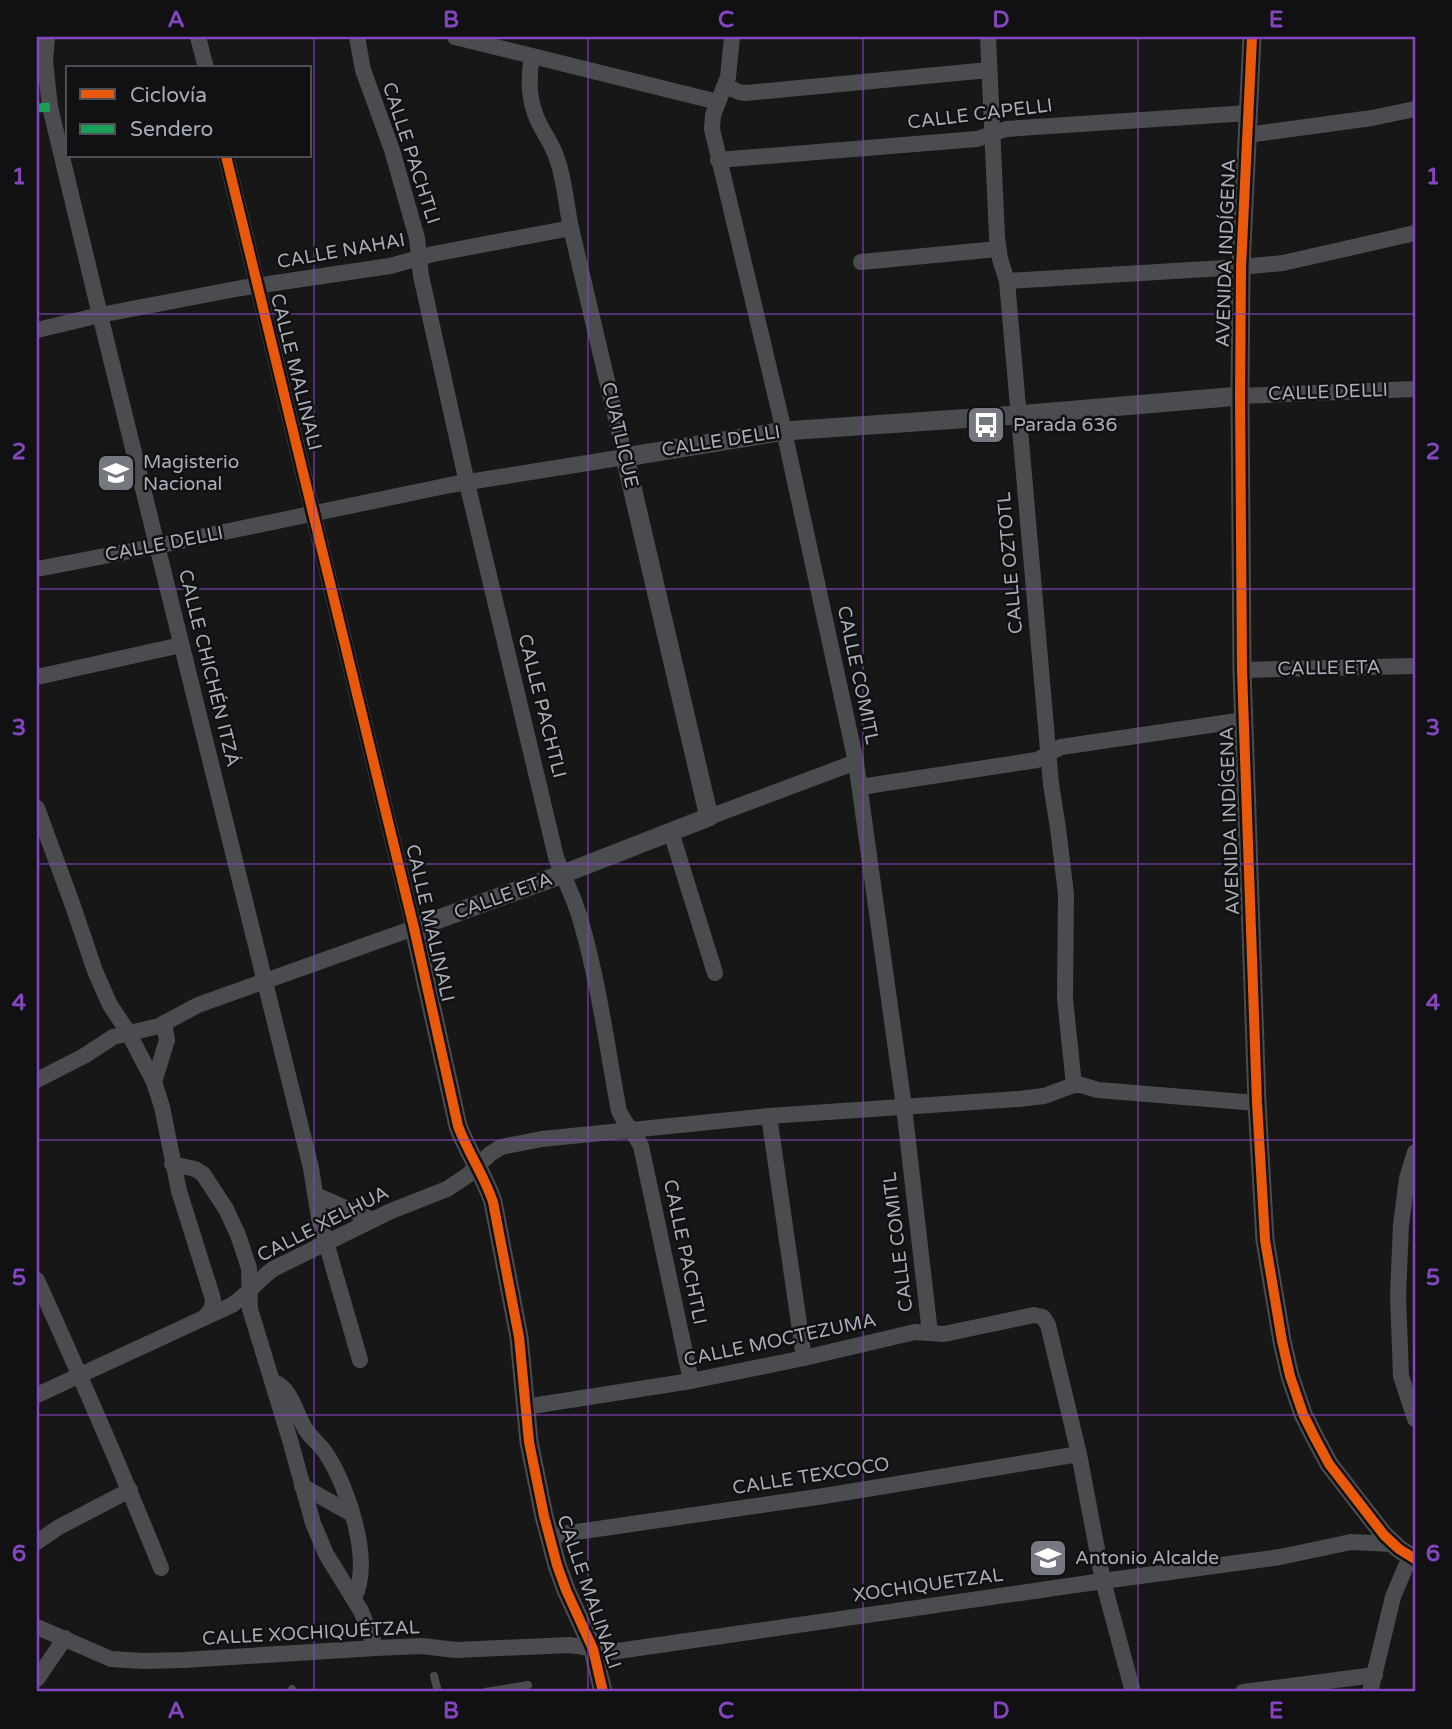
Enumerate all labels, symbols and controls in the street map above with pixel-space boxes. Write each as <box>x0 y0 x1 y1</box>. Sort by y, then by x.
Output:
text: A <box>167 6 185 34</box>
text: B <box>443 6 459 34</box>
text: C <box>718 6 734 34</box>
text: D <box>992 6 1010 34</box>
text: E <box>1269 6 1283 34</box>
legend <box>66 66 312 158</box>
street label: CALLE PACHTLI <box>378 79 444 227</box>
text: Ciclovía <box>130 83 207 108</box>
street label: CALLE CAPELLI <box>906 94 1054 134</box>
text: Sendero <box>130 117 213 142</box>
street label: AVENIDA INDÍGENA <box>1211 158 1240 348</box>
text: 1 <box>12 163 26 191</box>
text: 1 <box>1426 163 1440 191</box>
street label: CALLE NAHAI <box>275 229 407 273</box>
street label: CALLE MALINALI <box>266 291 326 453</box>
street label: CALLE DELLI <box>1268 379 1388 405</box>
street label: CUATLICUE <box>597 380 643 490</box>
bus stop icon: Parada 636 <box>965 404 1007 446</box>
place label: Parada 636 <box>1013 414 1117 436</box>
street label: CALLE DELLI <box>660 421 782 461</box>
text: 2 <box>12 438 26 466</box>
text: 2 <box>1426 438 1440 466</box>
place label: Magisterio Nacional <box>143 451 239 495</box>
school or university icon: Magisterio Nacional <box>95 452 137 494</box>
street label: CALLE OZTOTL <box>993 491 1027 635</box>
street label: CALLE DELLI <box>103 522 225 566</box>
street label: CALLE CHICHÉN ITZÁ <box>174 567 245 769</box>
street label: CALLE COMITL <box>833 604 883 746</box>
street label: CALLE PACHTLI <box>513 632 571 780</box>
street label: CALLE ETA <box>1277 656 1381 680</box>
text: 3 <box>12 714 26 742</box>
text: 3 <box>1426 714 1440 742</box>
street label: AVENIDA INDÍGENA <box>1215 726 1244 916</box>
street label: CALLE MALINALI <box>401 842 459 1004</box>
street label: CALLE ETA <box>451 868 555 924</box>
text: 4 <box>12 989 27 1017</box>
text: 4 <box>1426 989 1441 1017</box>
street label: CALLE COMITL <box>878 1171 918 1313</box>
street label: CALLE PACHTLI <box>659 1177 711 1327</box>
street label: CALLE XELHUA <box>254 1181 392 1267</box>
text: 5 <box>12 1264 26 1292</box>
text: 5 <box>1426 1264 1440 1292</box>
street label: CALLE MOCTEZUMA <box>682 1309 878 1371</box>
street label: CALLE TEXCOCO <box>731 1453 891 1499</box>
street label: CALLE MALINALI <box>552 1512 626 1672</box>
school or university icon: Antonio Alcalde <box>1027 1537 1069 1579</box>
text: 6 <box>12 1540 26 1568</box>
text: 6 <box>1426 1540 1440 1568</box>
place label: Antonio Alcalde <box>1075 1547 1219 1569</box>
street label: XOCHIQUETZAL <box>852 1564 1005 1606</box>
street label: CALLE XOCHIQUÉTZAL <box>202 1616 420 1650</box>
text: A <box>167 1697 185 1725</box>
text: B <box>443 1697 459 1725</box>
text: C <box>718 1697 734 1725</box>
text: D <box>992 1697 1010 1725</box>
text: E <box>1269 1697 1283 1725</box>

